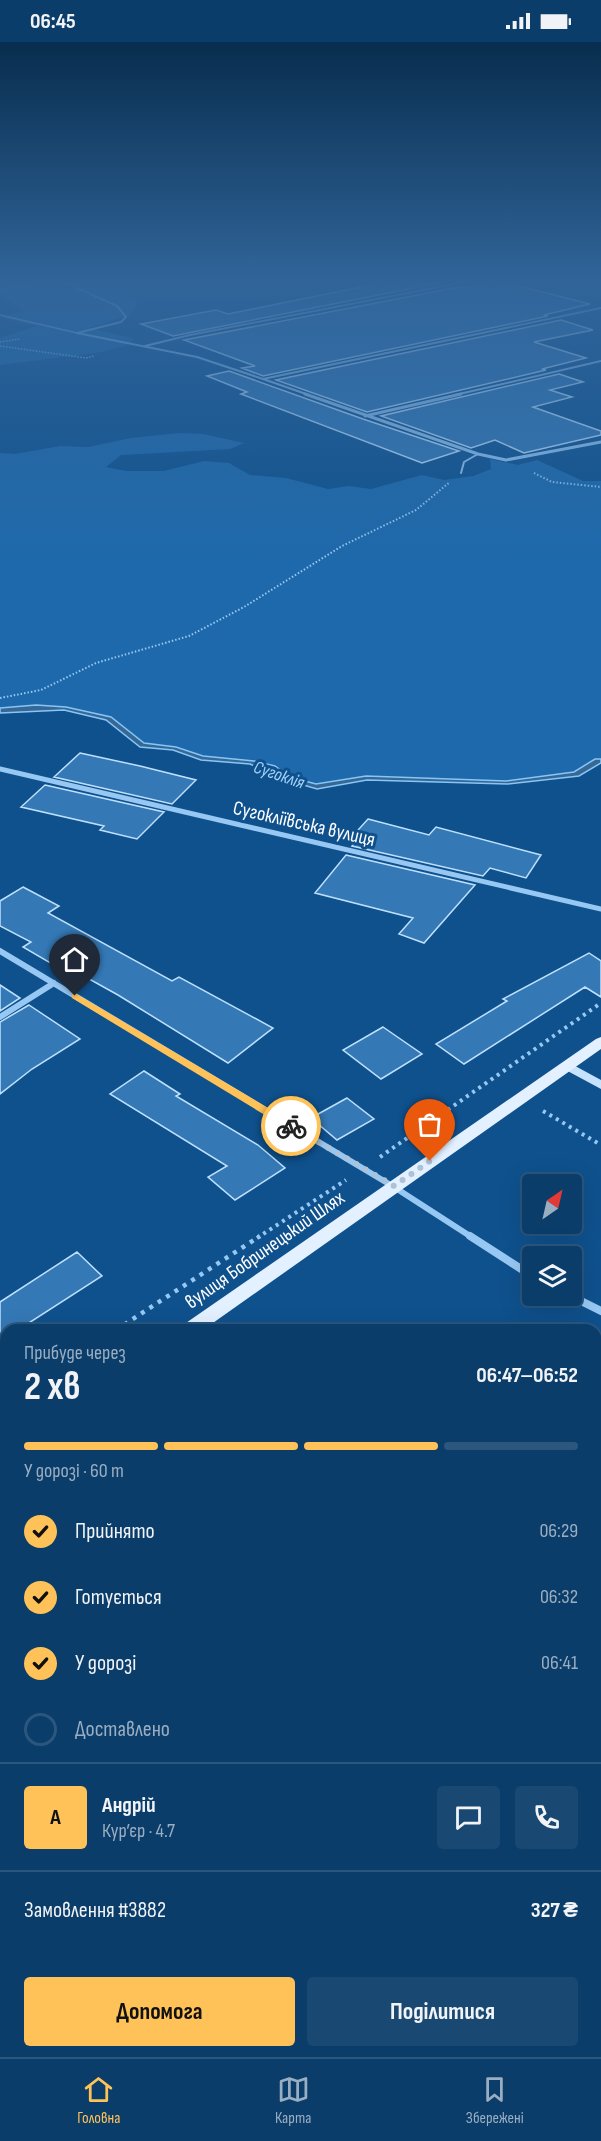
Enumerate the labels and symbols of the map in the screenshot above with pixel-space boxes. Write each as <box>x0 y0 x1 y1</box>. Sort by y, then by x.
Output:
water label: Сугоклія <box>251 757 307 793</box>
street label: Сугокліївська вулиця <box>231 796 377 852</box>
pin <box>49 934 100 996</box>
courier <box>261 1096 321 1156</box>
pin <box>404 1099 455 1161</box>
north arrow <box>522 1174 582 1234</box>
street label: вулиця Бобринецький Шлях <box>181 1186 350 1314</box>

